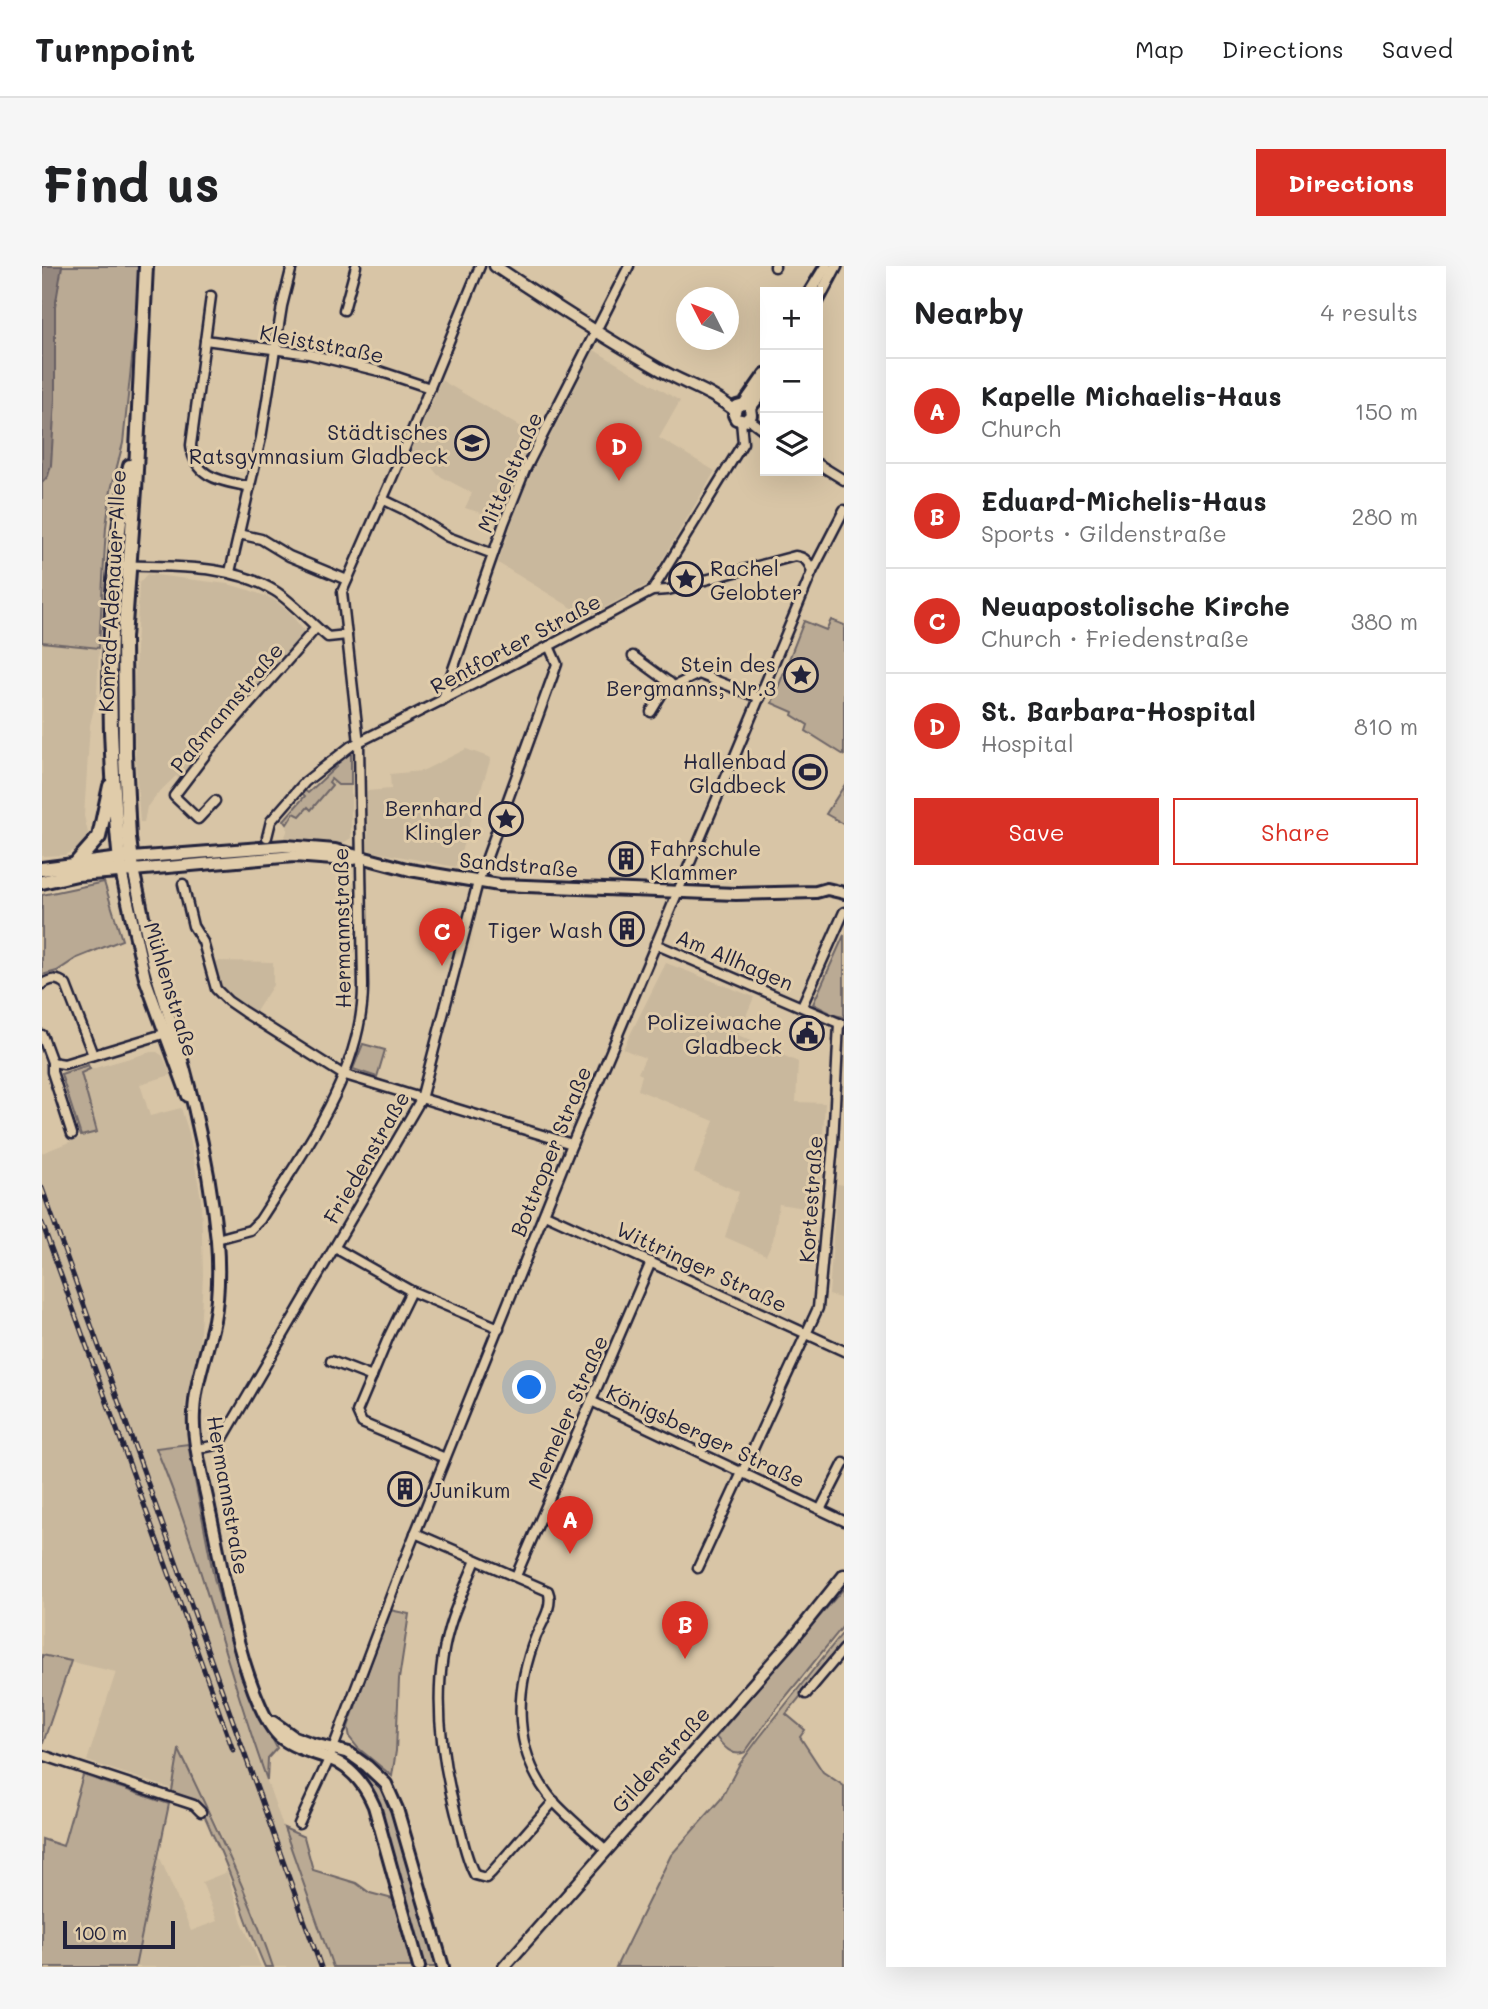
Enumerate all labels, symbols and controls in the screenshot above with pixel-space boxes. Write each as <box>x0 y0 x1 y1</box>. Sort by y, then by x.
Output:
text: Turnpoint <box>35 27 195 70</box>
text: Map <box>1135 33 1184 64</box>
text: Directions <box>1222 33 1344 64</box>
text: Saved <box>1382 33 1453 64</box>
button: Directions <box>1256 149 1446 216</box>
text: Find us <box>42 151 220 214</box>
north arrow <box>676 287 739 350</box>
map controls <box>760 287 823 476</box>
button: + <box>760 287 823 350</box>
text: Nearby <box>914 292 1024 332</box>
text: 4 results <box>1321 297 1418 327</box>
street label: Kleiststraße <box>257 318 387 368</box>
button: − <box>760 350 823 413</box>
text: Kapelle Michaelis-Haus <box>981 379 1282 413</box>
text: A <box>929 396 945 426</box>
text: 150 m <box>1354 396 1418 426</box>
street label: Mittelstraße <box>470 407 548 537</box>
button: layers <box>760 413 823 476</box>
text: Church <box>981 413 1061 443</box>
place label: Städtisches Ratsgymnasium Gladbeck <box>189 418 448 469</box>
pin: D <box>596 423 642 481</box>
school or university icon: Städtisches Ratsgymnasium Gladbeck <box>453 424 491 462</box>
street label: Konrad-Adenauer-Allee <box>91 469 131 713</box>
text: Eduard-Michelis-Haus <box>981 484 1267 518</box>
text: B <box>929 501 945 531</box>
text: 280 m <box>1351 501 1418 531</box>
text: Sports · Gildenstraße <box>981 518 1227 548</box>
place label: Rachel Gelobter <box>710 554 802 605</box>
place icon: Rachel Gelobter <box>667 560 705 598</box>
street label: Rentforter Straße <box>425 587 605 699</box>
text: Neuapostolische Kirche <box>981 589 1290 623</box>
text: C <box>928 606 946 636</box>
text: 380 m <box>1351 606 1418 636</box>
text: Church · Friedenstraße <box>981 623 1249 653</box>
street label: Paßmannstraße <box>164 636 288 778</box>
place label: Stein des Bergmanns, Nr.3 <box>606 650 776 701</box>
place icon: Stein des Bergmanns, Nr.3 <box>782 656 820 694</box>
text: St. Barbara-Hospital <box>981 694 1256 728</box>
text: D <box>929 711 945 741</box>
text: 810 m <box>1354 711 1418 741</box>
text: Hospital <box>981 728 1074 758</box>
place label: Hallenbad Gladbeck <box>683 747 786 798</box>
sports icon: Hallenbad Gladbeck <box>791 753 829 791</box>
place label: Bernhard Klingler <box>385 794 482 845</box>
button: Save <box>914 798 1159 865</box>
button: Share <box>1173 798 1418 865</box>
place icon: Bernhard Klingler <box>487 800 525 838</box>
place label: Fahrschule Klammer <box>650 834 761 885</box>
building icon: Fahrschule Klammer <box>607 840 645 878</box>
street label: Sandstraße <box>458 845 580 883</box>
street label: Hermannstraße <box>326 847 356 1009</box>
pin: C <box>419 908 465 966</box>
building icon: Tiger Wash <box>608 910 646 948</box>
place label: Tiger Wash <box>488 916 602 943</box>
street label: Mühlenstraße <box>139 918 205 1060</box>
street label: Am Allhagen <box>672 922 798 996</box>
place label: Polizeiwache Gladbeck <box>647 1008 782 1059</box>
public building icon: Polizeiwache Gladbeck <box>788 1014 826 1052</box>
street label: Bottroper Straße <box>504 1062 596 1240</box>
street label: Friedenstraße <box>317 1086 415 1228</box>
street label: Kortestraße <box>792 1135 828 1263</box>
street label: Wittringer Straße <box>612 1215 792 1317</box>
street label: Memeler Straße <box>521 1331 613 1493</box>
your location <box>512 1370 546 1404</box>
street label: Königsberger Straße <box>602 1377 810 1493</box>
street label: Hermannstraße <box>202 1413 256 1577</box>
building icon: Junikum <box>386 1470 424 1508</box>
place label: Junikum <box>430 1476 510 1503</box>
pin: A <box>547 1496 593 1554</box>
pin: B <box>662 1601 708 1659</box>
street label: Gildenstraße <box>605 1700 715 1818</box>
scale bar <box>63 1918 175 1950</box>
text: 100 m <box>74 1920 127 1945</box>

